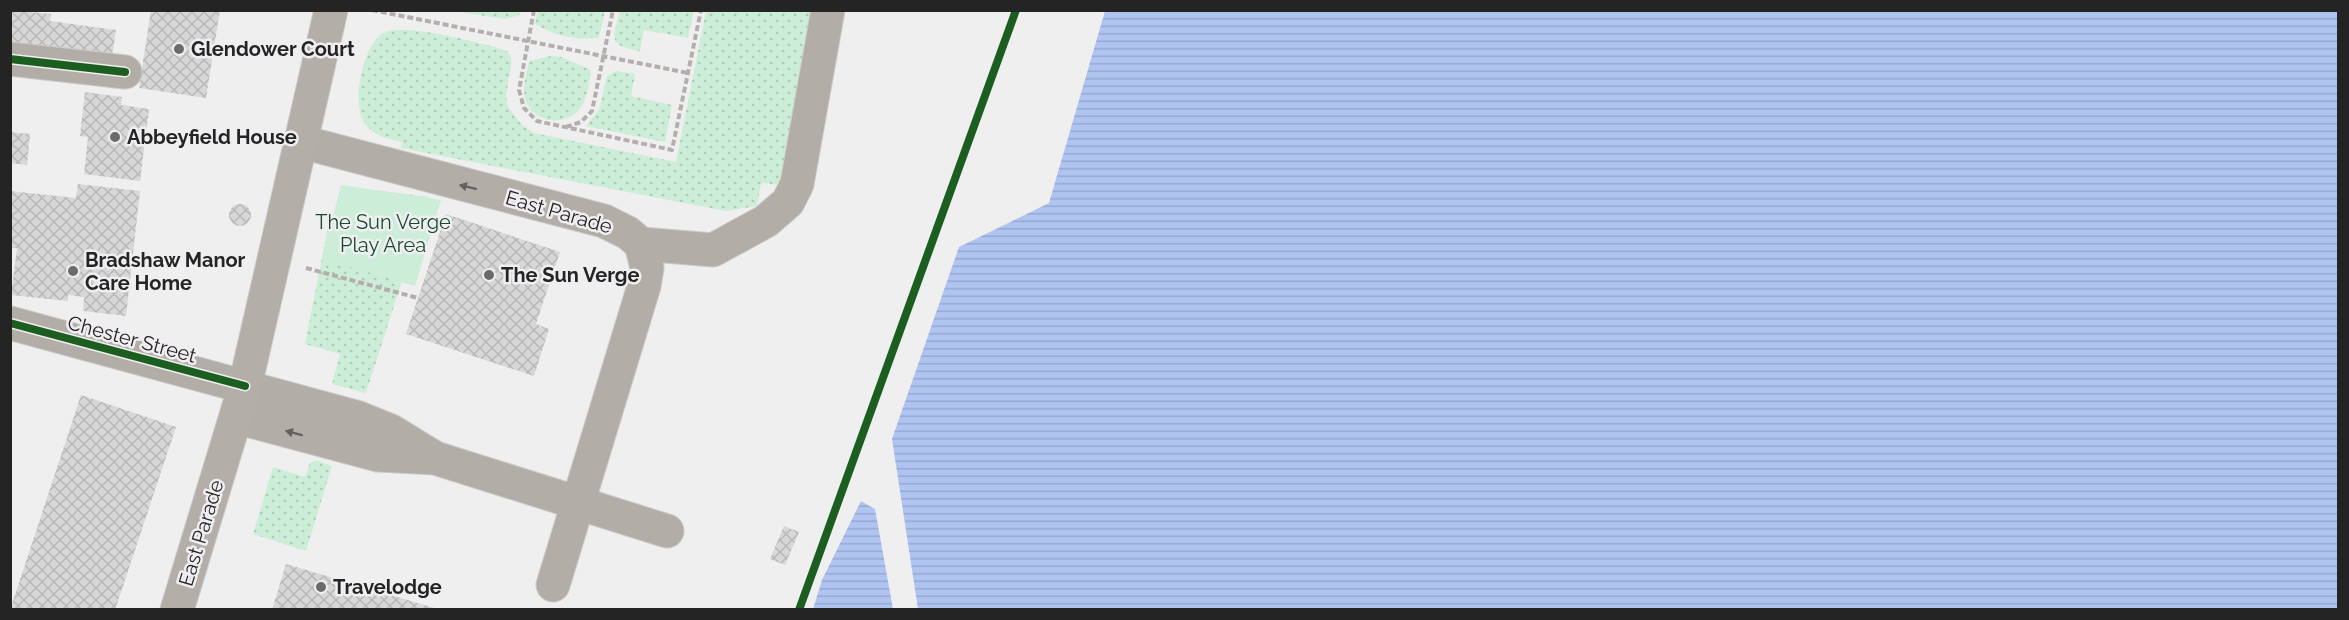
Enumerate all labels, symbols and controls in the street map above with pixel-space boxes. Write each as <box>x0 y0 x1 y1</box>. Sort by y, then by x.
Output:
place label: Glendower Court <box>191 37 355 61</box>
marker: Glendower Court <box>172 42 186 56</box>
place label: Abbeyfield House <box>127 125 297 149</box>
marker: Abbeyfield House <box>108 130 122 144</box>
one-way arrow <box>459 181 477 191</box>
street label: East Parade <box>503 185 615 239</box>
park label: The Sun Verge Play Area <box>315 210 451 257</box>
place label: Bradshaw Manor Care Home <box>85 248 246 295</box>
place label: The Sun Verge <box>501 263 639 287</box>
marker: Bradshaw Manor Care Home <box>66 264 80 278</box>
marker: The Sun Verge <box>482 268 496 282</box>
street label: Chester Street <box>65 310 199 368</box>
one-way arrow <box>285 427 304 437</box>
street label: East Parade <box>173 477 229 589</box>
place label: Travelodge <box>333 575 442 599</box>
marker: Travelodge <box>314 580 328 594</box>

